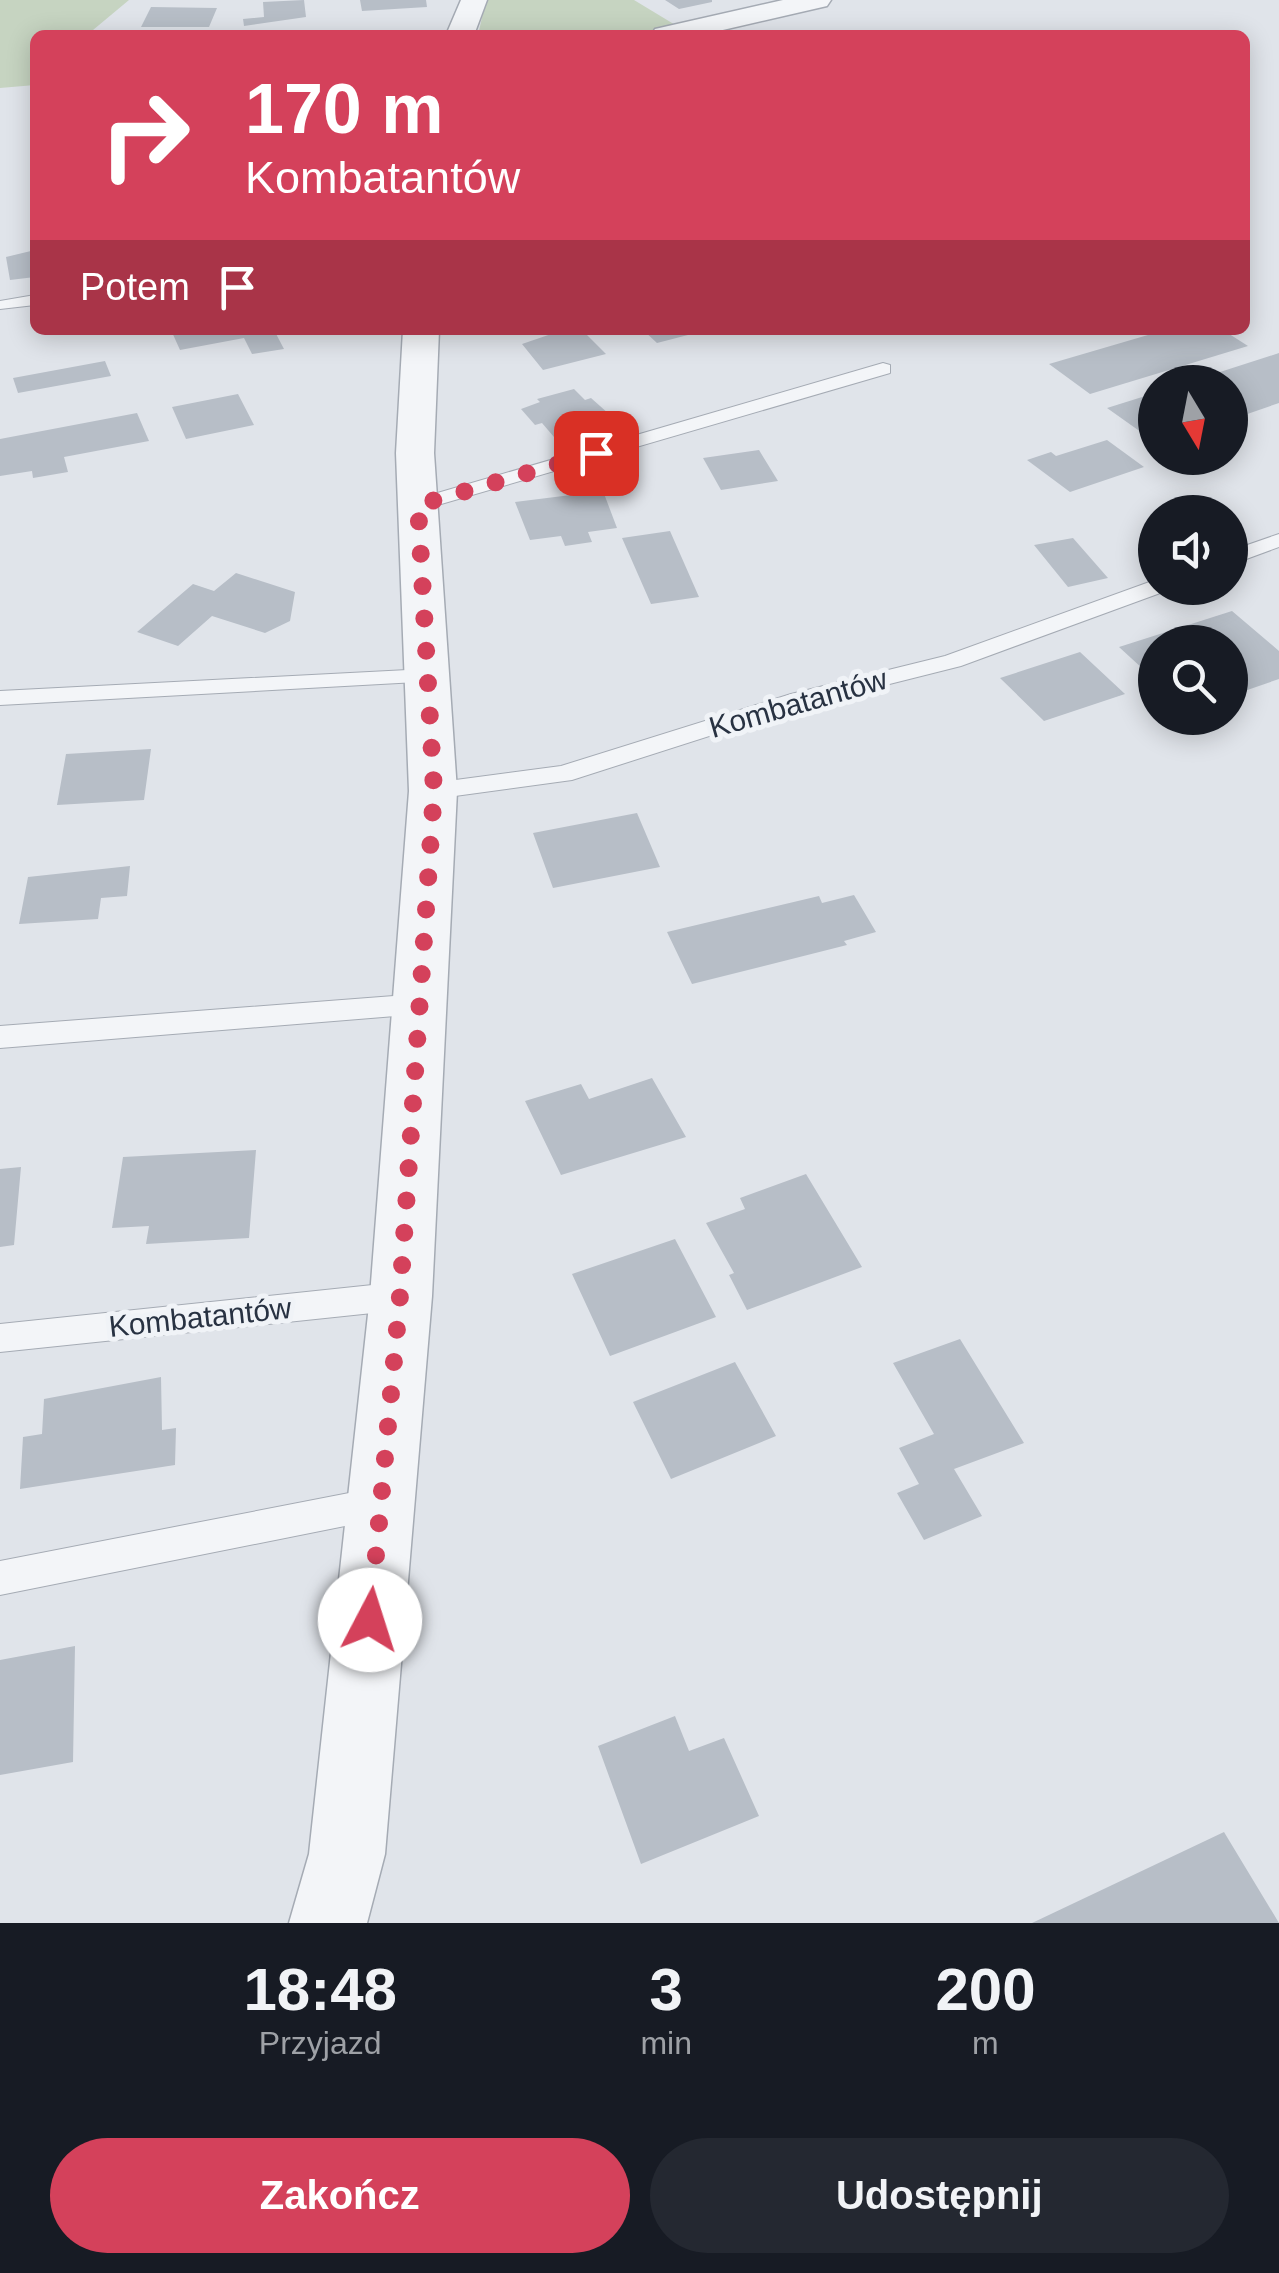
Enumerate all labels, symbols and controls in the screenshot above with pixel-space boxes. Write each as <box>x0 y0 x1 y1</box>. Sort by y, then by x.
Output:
icon: right <box>80 70 210 200</box>
text: 170 m <box>245 70 443 148</box>
text: Kombatantów <box>245 152 520 203</box>
icon: arrive <box>210 260 265 315</box>
text: Potem <box>80 266 190 308</box>
north arrow <box>1138 365 1248 475</box>
map controls <box>1138 365 1248 735</box>
pin <box>554 411 639 496</box>
icon: arrive <box>569 426 624 481</box>
button: sound <box>1138 495 1248 605</box>
button: search <box>1138 625 1248 735</box>
street label: Kombatantów <box>705 662 891 744</box>
street label: Kombatantów <box>107 1291 293 1343</box>
position arrow <box>318 1568 422 1672</box>
text: 18:48 <box>243 1956 397 2023</box>
text: 3 <box>649 1956 683 2023</box>
text: 200 <box>935 1956 1036 2023</box>
text: Przyjazd <box>259 2025 382 2061</box>
text: min <box>640 2025 692 2061</box>
text: m <box>972 2025 999 2061</box>
button: Zakończ <box>50 2138 630 2253</box>
button: Udostępnij <box>650 2138 1229 2253</box>

